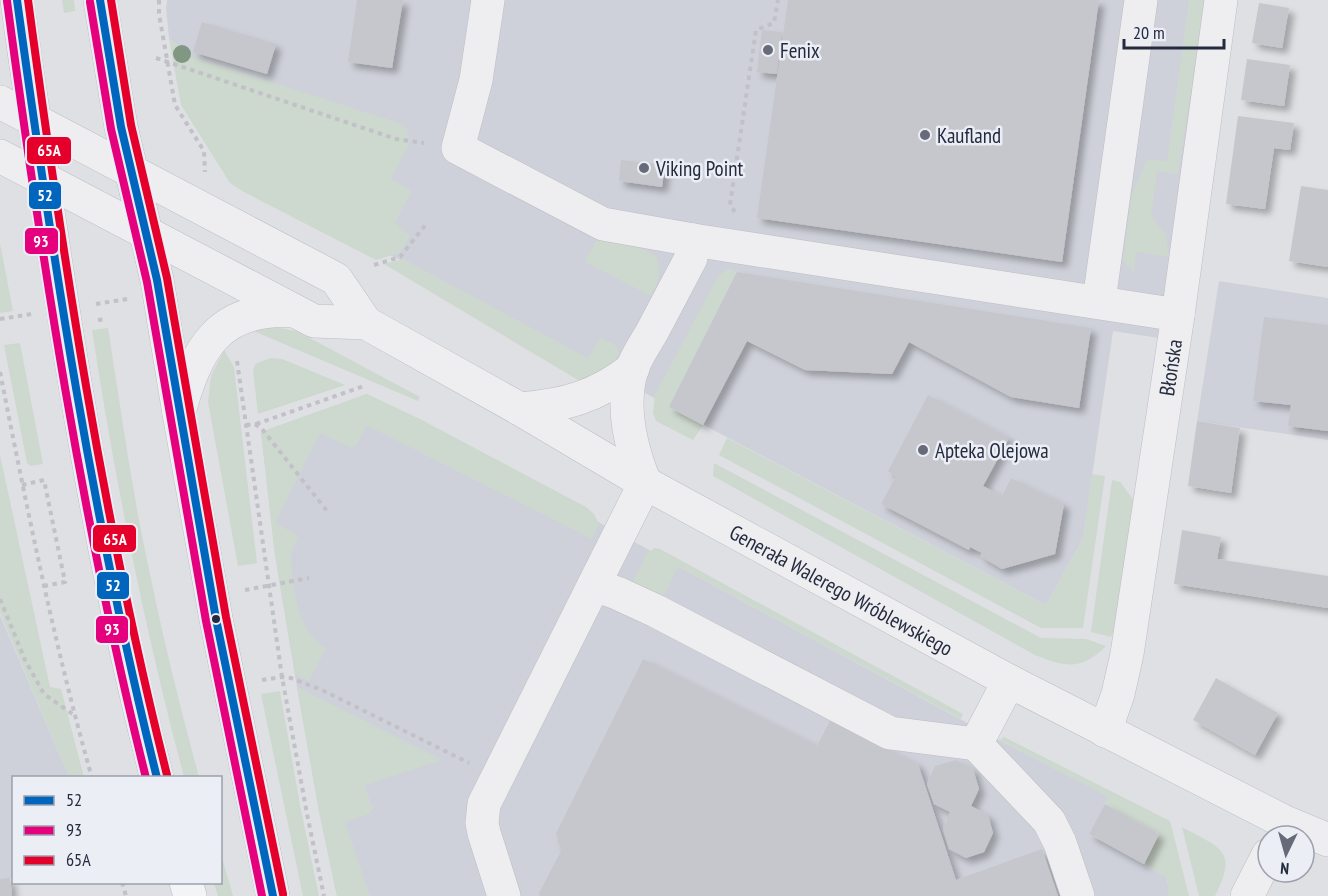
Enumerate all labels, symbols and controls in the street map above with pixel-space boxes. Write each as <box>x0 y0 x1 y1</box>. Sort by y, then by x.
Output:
scale bar <box>1124 12 1224 50</box>
text: 20 m <box>1133 21 1165 44</box>
place label: Fenix <box>780 37 820 64</box>
marker: Fenix <box>761 43 775 57</box>
place label: Kaufland <box>937 122 1001 149</box>
marker: Kaufland <box>918 128 932 142</box>
line badge: 65A <box>26 136 72 165</box>
text: 65A <box>37 140 62 160</box>
place label: Viking Point <box>655 155 743 182</box>
marker: Viking Point <box>637 161 651 175</box>
line badge: 52 <box>28 181 62 210</box>
text: 52 <box>37 185 53 205</box>
line badge: 93 <box>24 227 59 255</box>
text: 93 <box>33 231 49 251</box>
street label: Błońska <box>1153 337 1188 398</box>
place label: Apteka Olejowa <box>935 437 1049 464</box>
marker: Apteka Olejowa <box>916 443 930 457</box>
street label: Generała Walerego Wróblewskiego <box>725 518 958 661</box>
line badge: 65A <box>92 524 137 553</box>
text: 65A <box>103 529 128 549</box>
line badge: 52 <box>96 571 130 600</box>
text: 52 <box>105 575 121 595</box>
unlabelled marker <box>210 613 222 625</box>
line badge: 93 <box>95 615 129 644</box>
text: 93 <box>104 619 120 639</box>
legend <box>12 776 222 884</box>
text: 52 <box>66 788 82 811</box>
text: 93 <box>66 818 82 841</box>
north arrow <box>1256 824 1316 884</box>
text: 65A <box>66 848 91 871</box>
text: N <box>1280 859 1290 879</box>

